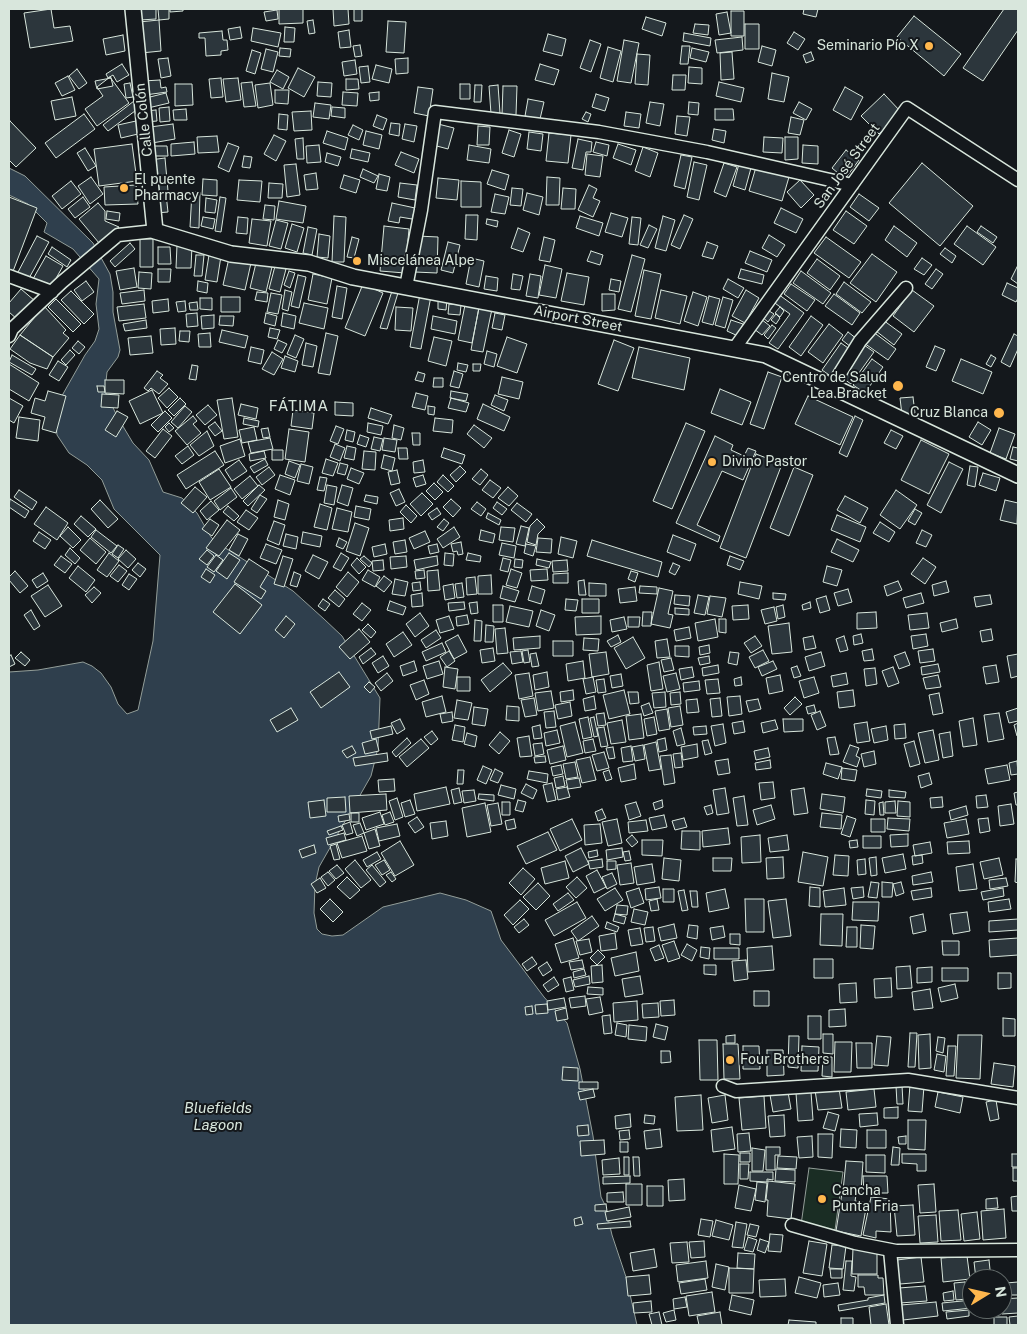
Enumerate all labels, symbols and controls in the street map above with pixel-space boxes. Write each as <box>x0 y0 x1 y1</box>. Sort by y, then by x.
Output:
place label: Seminario Pío X <box>817 38 919 54</box>
marker: Seminario Pío X <box>923 40 935 52</box>
street label: Calle Colón <box>132 82 156 158</box>
street label: San José Street <box>810 120 884 212</box>
place label: El puente Pharmacy <box>134 172 199 204</box>
marker: El puente Pharmacy <box>118 182 130 194</box>
place label: Miscelánea Alpe <box>367 253 475 269</box>
marker: Miscelánea Alpe <box>351 255 363 267</box>
street label: Airport Street <box>532 302 624 336</box>
place label: Centro de Salud Lea Bracket <box>782 370 887 402</box>
marker: Centro de Salud Lea Bracket <box>891 379 905 393</box>
district label: FÁTIMA <box>268 397 330 415</box>
place label: Cruz Blanca <box>910 405 988 421</box>
marker: Cruz Blanca <box>992 406 1006 420</box>
place label: Divino Pastor <box>722 454 807 470</box>
marker: Divino Pastor <box>706 456 718 468</box>
place label: Four Brothers <box>740 1052 829 1068</box>
marker: Four Brothers <box>724 1054 736 1066</box>
water label: Bluefields Lagoon <box>184 1099 252 1134</box>
place label: Cancha Punta Fria <box>832 1183 898 1216</box>
marker: Cancha Punta Fria <box>816 1193 828 1205</box>
north arrow <box>962 1269 1012 1319</box>
text: N <box>992 1285 1010 1298</box>

